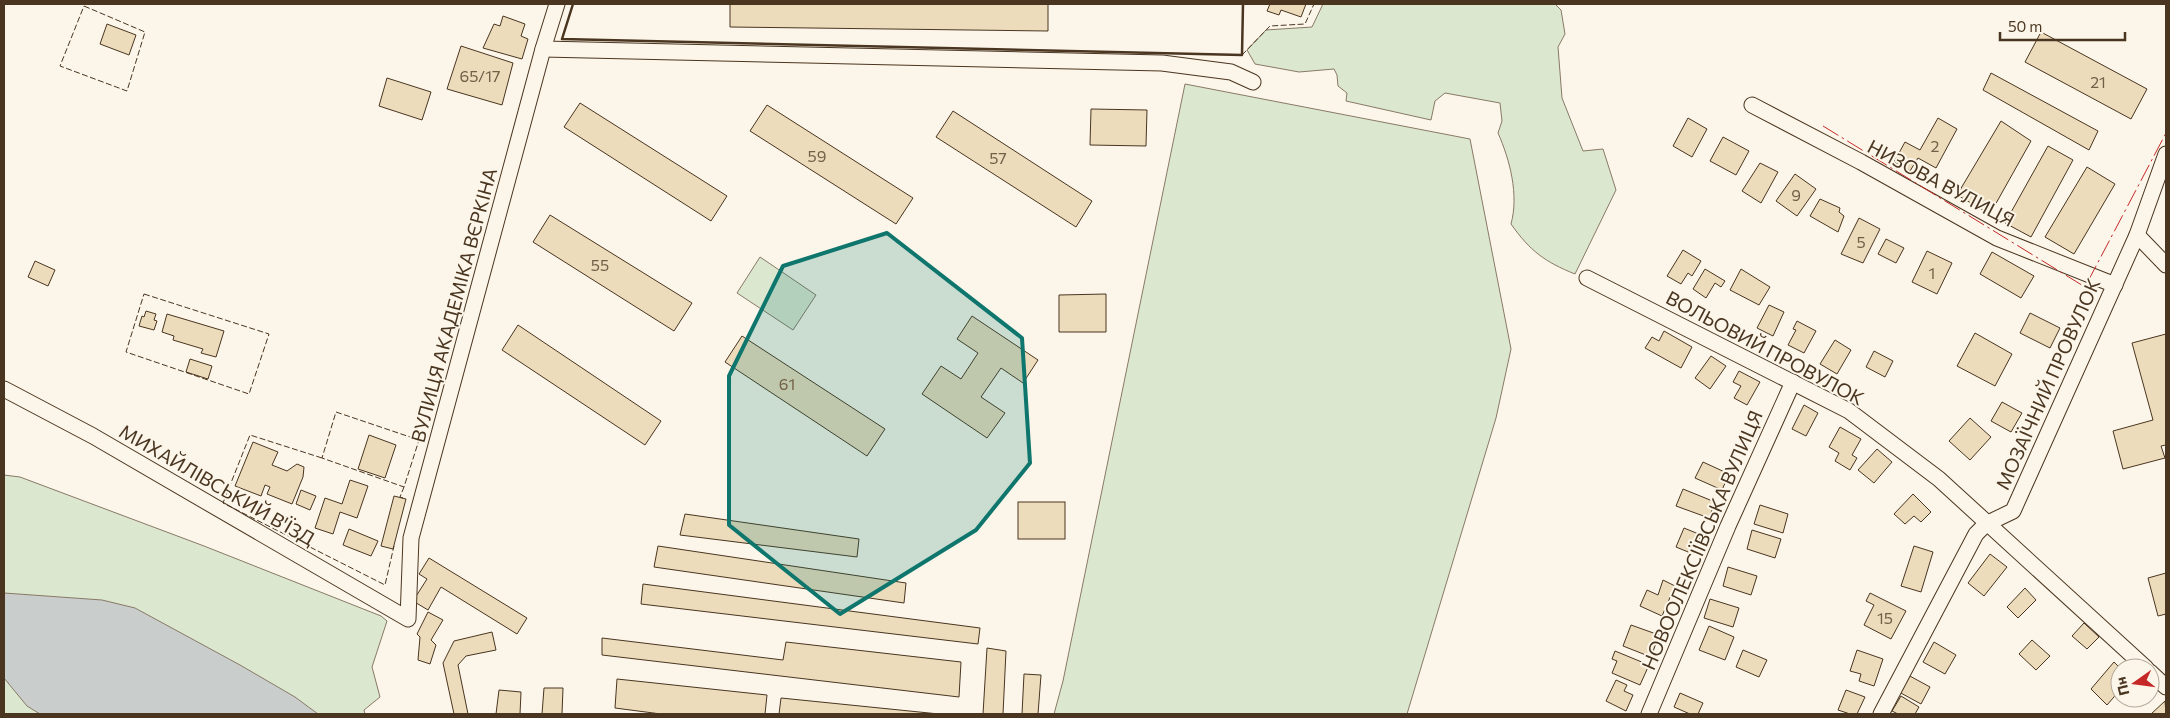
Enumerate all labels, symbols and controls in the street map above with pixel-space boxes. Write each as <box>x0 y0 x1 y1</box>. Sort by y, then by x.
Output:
scale bar <box>2000 10 2125 42</box>
text: 50 m <box>2008 17 2042 35</box>
house number: 65/17 <box>460 66 501 85</box>
house number: 21 <box>2090 72 2106 91</box>
street label: НИЗОВА ВУЛИЦЯ <box>1864 134 2019 231</box>
house number: 2 <box>1931 136 1940 155</box>
house number: 59 <box>808 146 826 165</box>
house number: 57 <box>989 148 1007 167</box>
street label: ВУЛИЦЯ АКАДЕМІКА ВЄРКІНА <box>406 165 501 445</box>
house number: 9 <box>1791 185 1801 204</box>
house number: 5 <box>1856 232 1866 251</box>
house number: 55 <box>591 255 609 274</box>
house number: 1 <box>1929 263 1935 282</box>
street label: МОЗАЇЧНИЙ ПРОВУЛОК <box>1990 274 2105 493</box>
street label: ВОЛЬОВИЙ ПРОВУЛОК <box>1662 286 1868 410</box>
house number: 61 <box>779 374 795 393</box>
street label: НОВООЛЕКСІЇВСЬКА ВУЛИЦЯ <box>1636 407 1767 673</box>
street label: МИХАЙЛІВСЬКИЙ В'ЇЗД <box>115 419 319 550</box>
house number: 15 <box>1877 608 1893 627</box>
north arrow <box>2110 658 2160 708</box>
text: Пн <box>2111 675 2132 697</box>

